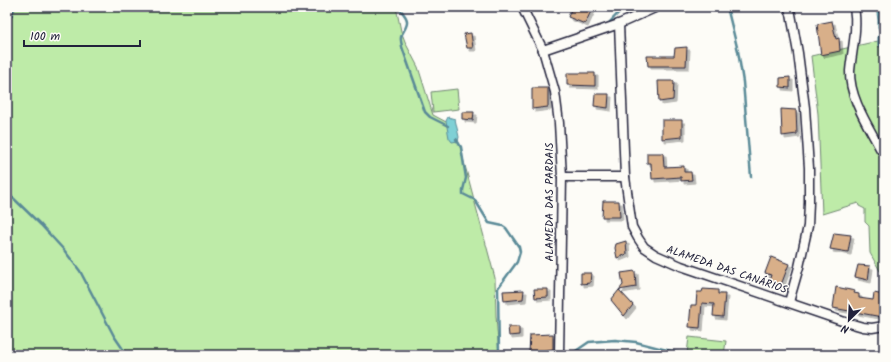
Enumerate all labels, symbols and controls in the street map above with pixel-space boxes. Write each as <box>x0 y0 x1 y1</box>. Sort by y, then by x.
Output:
scale bar <box>24 22 140 48</box>
text: 100 m <box>30 27 61 46</box>
street label: ALAMEDA DAS PARDAIS <box>541 142 559 261</box>
street label: ALAMEDA DAS CANÁRIOS <box>664 241 790 299</box>
north arrow <box>829 300 869 340</box>
text: N <box>838 319 852 338</box>

